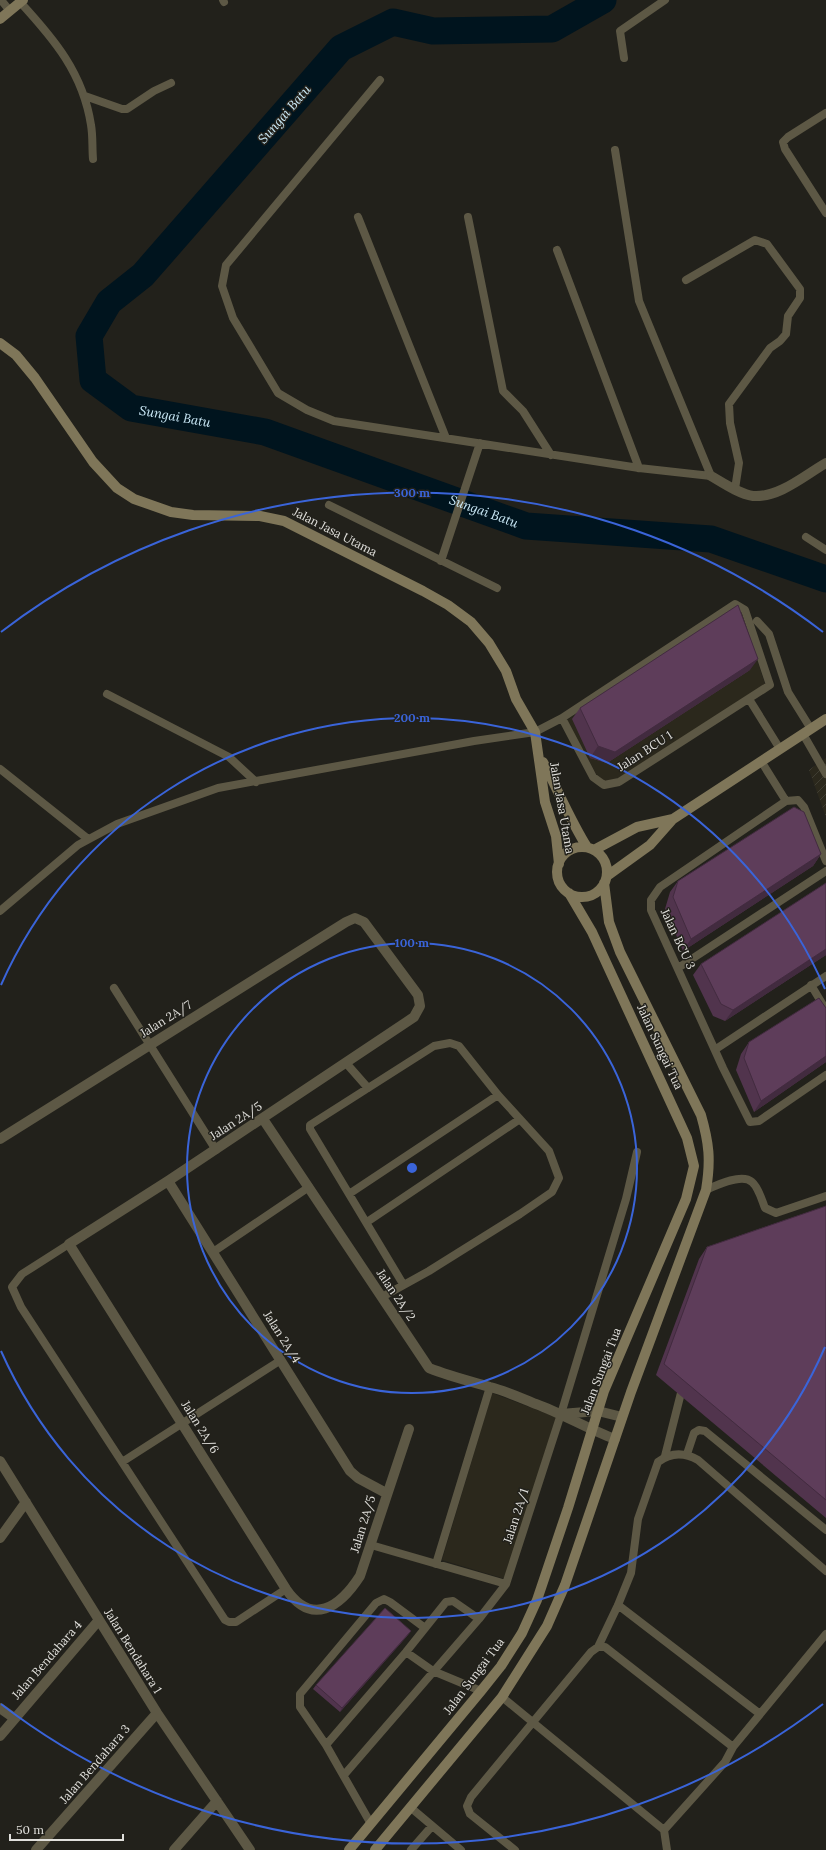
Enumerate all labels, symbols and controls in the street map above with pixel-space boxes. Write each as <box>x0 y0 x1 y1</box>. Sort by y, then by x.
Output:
water label: Sungai Batu <box>254 81 315 147</box>
water label: Sungai Batu <box>138 402 212 431</box>
text: 300 m <box>394 485 430 500</box>
water label: Sungai Batu <box>447 491 521 532</box>
street label: Jalan Jasa Utama <box>290 503 380 559</box>
text: 200 m <box>394 710 430 725</box>
street label: Jalan BCU 1 <box>613 727 675 775</box>
street label: Jalan Jasa Utama <box>547 760 578 855</box>
street label: Jalan BCU 3 <box>657 905 699 972</box>
text: 100 m <box>395 935 429 950</box>
street label: Jalan 2A/7 <box>136 997 195 1042</box>
street label: Jalan Sungai Tua <box>634 1001 687 1092</box>
street label: Jalan 2A/5 <box>206 1098 265 1144</box>
centre of rings <box>405 1161 419 1175</box>
street label: Jalan 2A/2 <box>372 1265 419 1324</box>
street label: Jalan 2A/4 <box>259 1307 305 1367</box>
street label: Jalan Sungai Tua <box>577 1325 624 1417</box>
street label: Jalan 2A/6 <box>177 1397 223 1456</box>
street label: Jalan 2A/1 <box>499 1486 532 1547</box>
street label: Jalan 2A/5 <box>346 1493 379 1556</box>
street label: Jalan Bendahara 1 <box>101 1605 166 1696</box>
street label: Jalan Bendahara 4 <box>8 1617 85 1703</box>
street label: Jalan Sungai Tua <box>439 1635 507 1718</box>
street label: Jalan Bendahara 3 <box>56 1721 133 1807</box>
scale bar <box>10 1816 123 1842</box>
text: 50 m <box>16 1822 44 1837</box>

